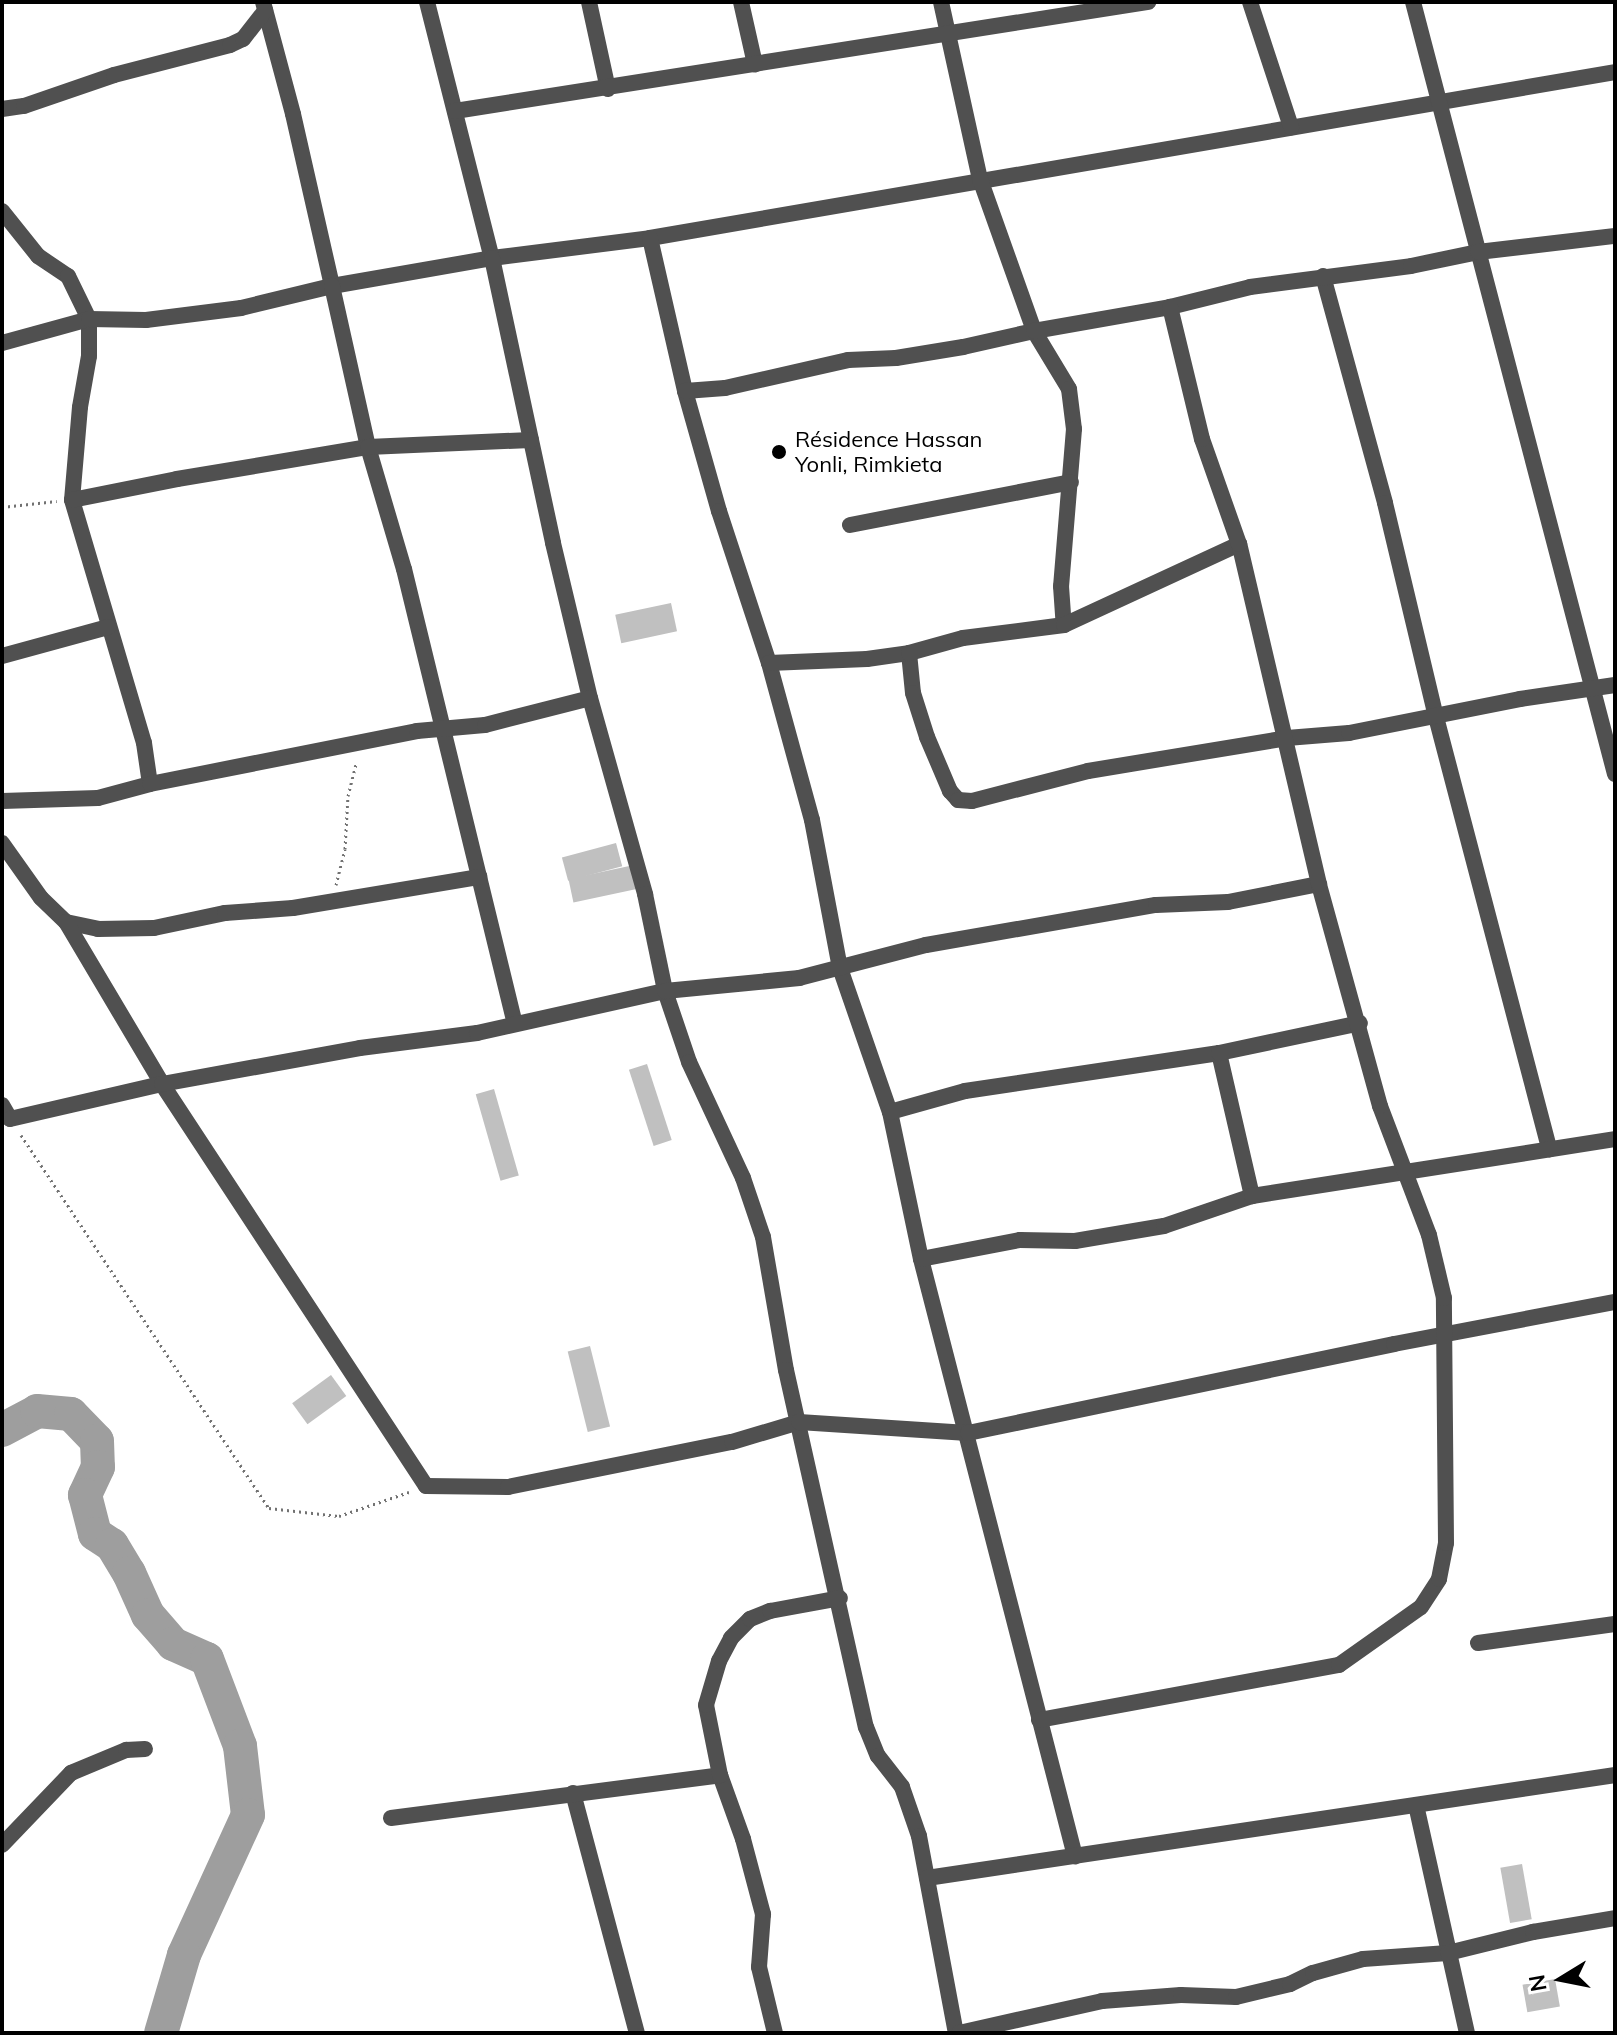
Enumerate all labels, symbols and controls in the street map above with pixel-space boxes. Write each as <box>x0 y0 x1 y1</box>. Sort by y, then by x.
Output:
place label: Résidence Hassan Yonli, Rimkieta <box>795 426 982 478</box>
marker: Résidence Hassan Yonli, Rimkieta <box>770 443 788 461</box>
north arrow <box>1521 1939 1601 2019</box>
text: N <box>1522 1973 1553 1994</box>

